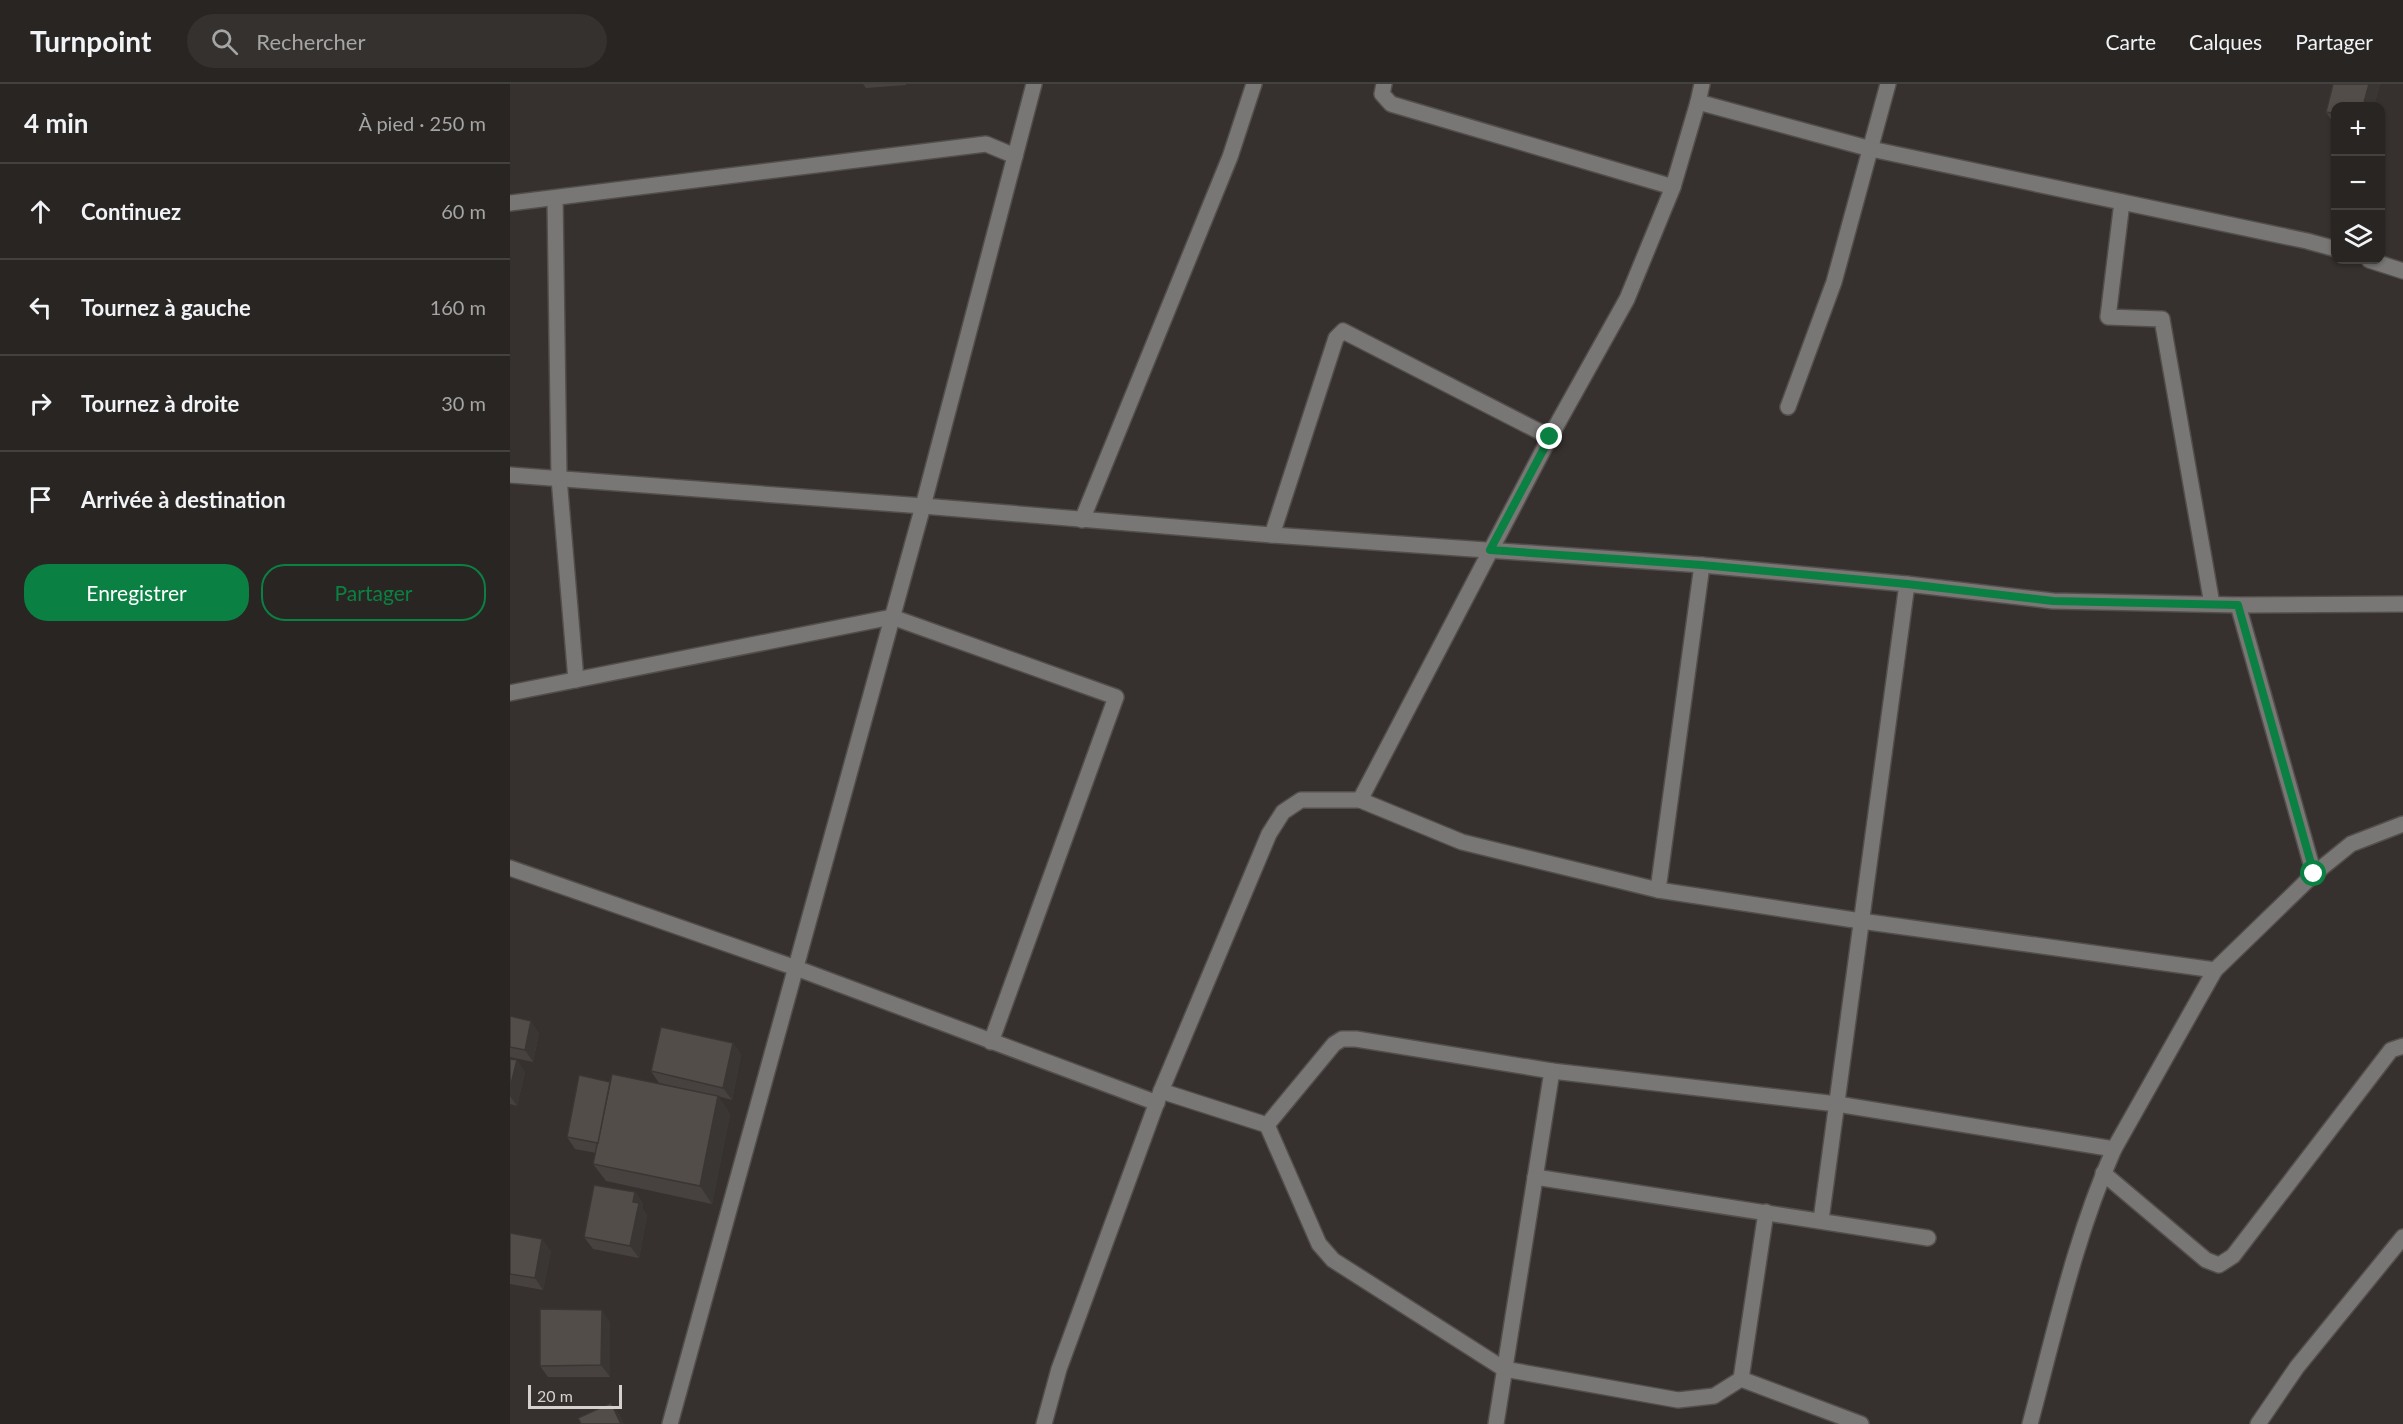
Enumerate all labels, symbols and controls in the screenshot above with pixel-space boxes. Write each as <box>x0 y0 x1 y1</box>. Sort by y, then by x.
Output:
search box <box>187 14 607 68</box>
text: Turnpoint <box>30 24 151 58</box>
icon: search <box>208 25 241 58</box>
text: Rechercher <box>256 28 365 55</box>
text: Carte <box>2105 29 2156 54</box>
text: Calques <box>2189 29 2262 54</box>
text: Partager <box>2295 29 2373 54</box>
map controls <box>2331 102 2385 264</box>
button: + <box>2331 102 2385 156</box>
text: 4 min <box>24 107 88 139</box>
text: À pied · 250 m <box>358 111 486 135</box>
button: − <box>2331 156 2385 210</box>
icon: ahead <box>24 195 57 228</box>
text: Continuez <box>81 198 181 225</box>
text: 60 m <box>441 199 486 223</box>
button: layers <box>2331 210 2385 264</box>
icon: left <box>24 291 57 324</box>
text: Tournez à gauche <box>81 294 251 321</box>
text: 160 m <box>430 295 486 319</box>
icon: right <box>24 387 57 420</box>
text: Tournez à droite <box>81 390 239 417</box>
text: 30 m <box>441 391 486 415</box>
route end <box>1536 423 1562 449</box>
icon: arrive <box>24 483 57 516</box>
text: Arrivée à destination <box>81 486 286 513</box>
button: Enregistrer <box>24 564 249 621</box>
button: Partager <box>261 564 486 621</box>
route start <box>2300 860 2326 886</box>
scale bar <box>528 1382 622 1410</box>
text: 20 m <box>537 1386 573 1405</box>

